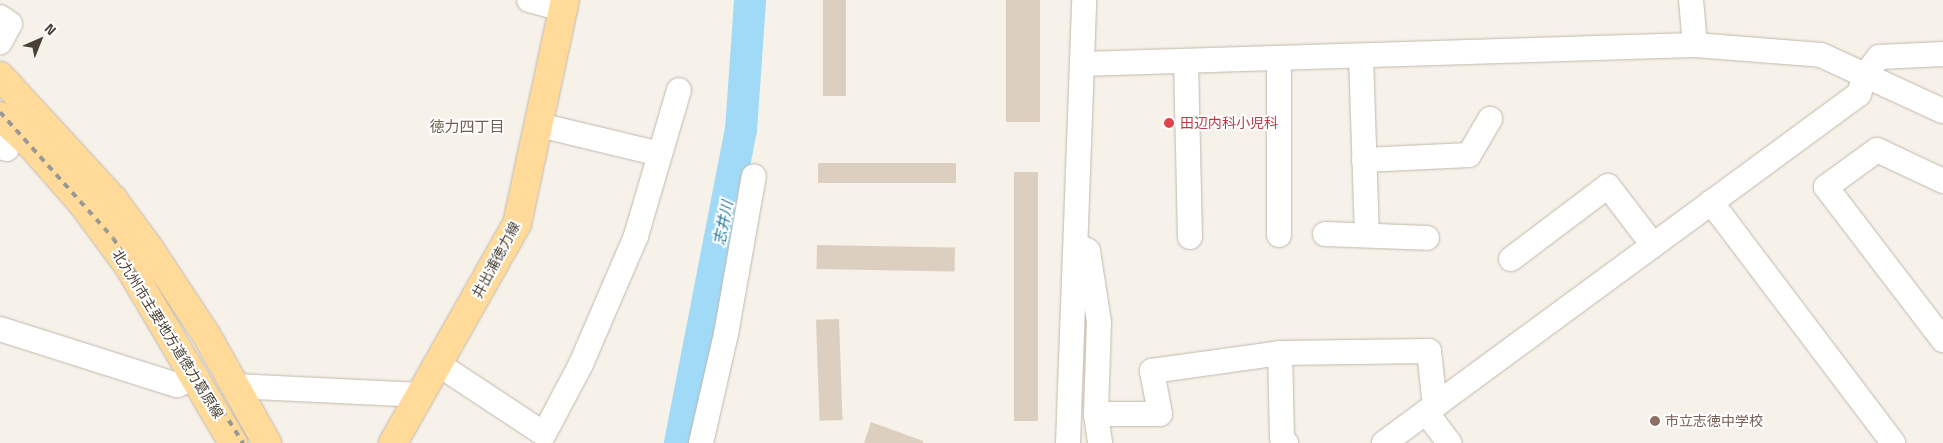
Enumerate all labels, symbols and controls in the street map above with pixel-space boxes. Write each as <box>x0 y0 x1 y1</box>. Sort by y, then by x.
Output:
north arrow <box>15 15 65 65</box>
text: N <box>40 18 62 40</box>
place label: 田辺内科小児科 <box>1180 115 1278 131</box>
marker: 田辺内科小児科 <box>1162 116 1176 130</box>
district label: 徳力四丁目 <box>430 118 504 136</box>
water label: 志井川 <box>710 199 736 247</box>
street label: 井出浦徳力線 <box>469 219 523 301</box>
street label: 北九州市主要地方道徳力葛原線 <box>109 246 227 422</box>
place label: 市立志徳中学校 <box>1665 413 1763 429</box>
marker: 市立志徳中学校 <box>1649 415 1661 427</box>

